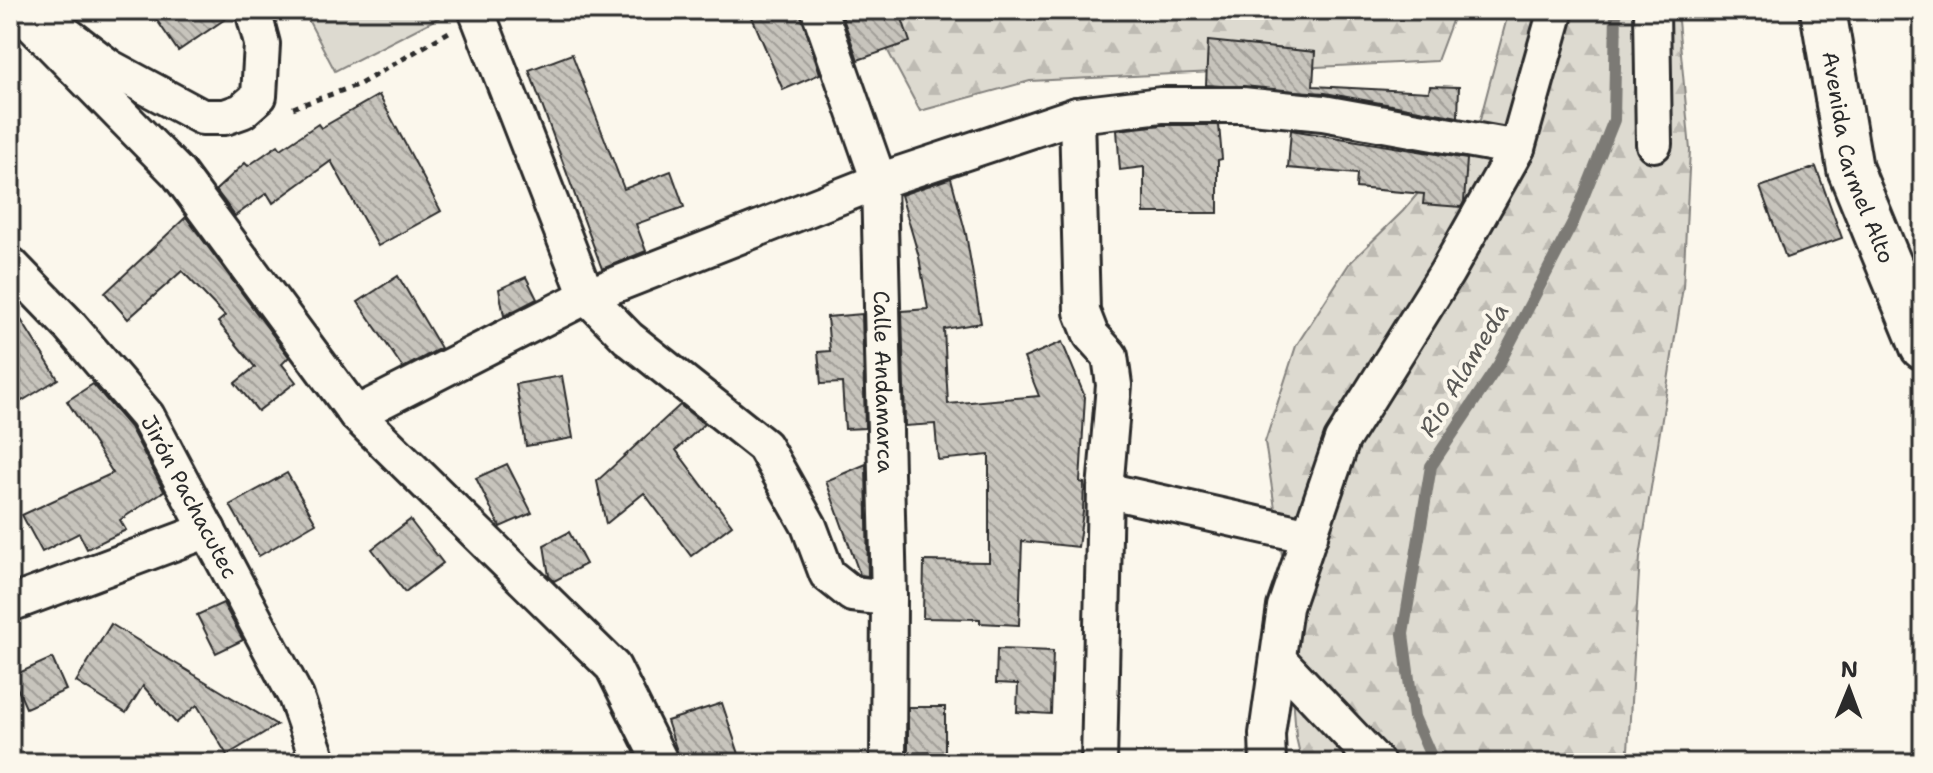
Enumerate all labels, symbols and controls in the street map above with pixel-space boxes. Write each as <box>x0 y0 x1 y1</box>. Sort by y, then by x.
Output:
street label: Avenida Carmel Alto <box>1815 49 1901 268</box>
street label: Calle Andamarca <box>867 290 900 474</box>
water label: Rio Alameda <box>1412 297 1516 443</box>
street label: Jirón Pachacutec <box>134 410 244 584</box>
north arrow <box>1809 649 1889 729</box>
text: N <box>1840 655 1858 684</box>

